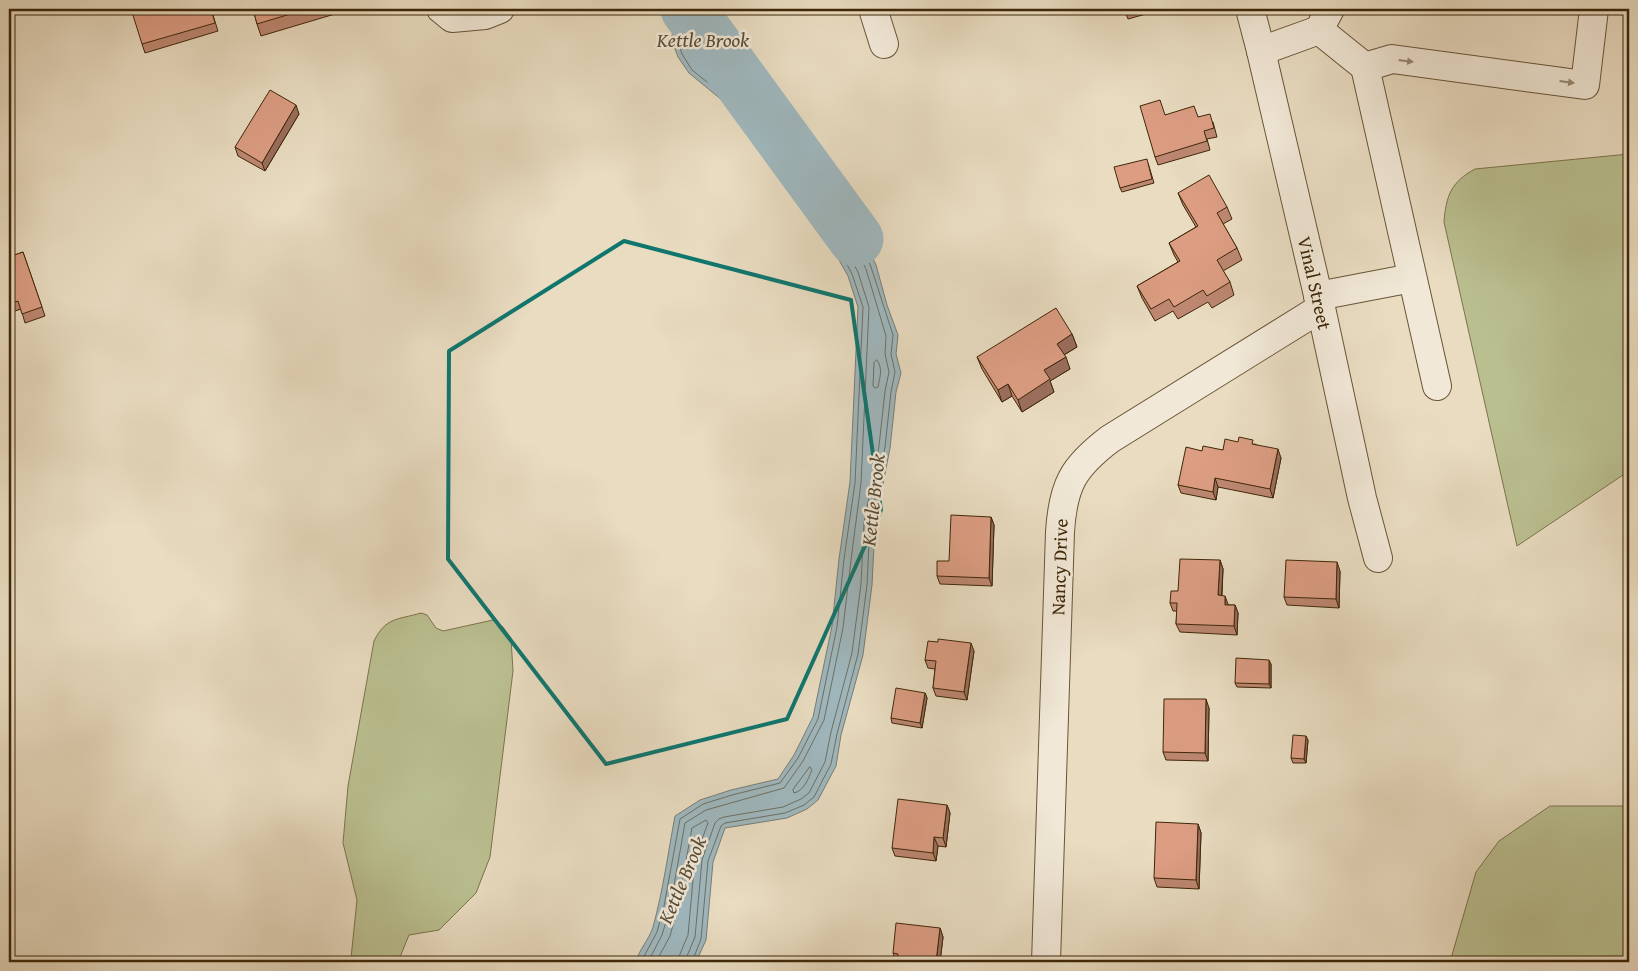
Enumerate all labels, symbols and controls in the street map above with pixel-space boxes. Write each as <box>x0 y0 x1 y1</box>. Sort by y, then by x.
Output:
water label: Kettle Brook <box>656 25 750 54</box>
one-way arrow <box>1398 57 1414 65</box>
one-way arrow <box>1559 79 1575 87</box>
street label: Vinal Street <box>1291 234 1339 333</box>
water label: Kettle Brook <box>853 452 892 548</box>
street label: Nancy Drive <box>1043 518 1075 616</box>
water label: Kettle Brook <box>650 831 713 929</box>

